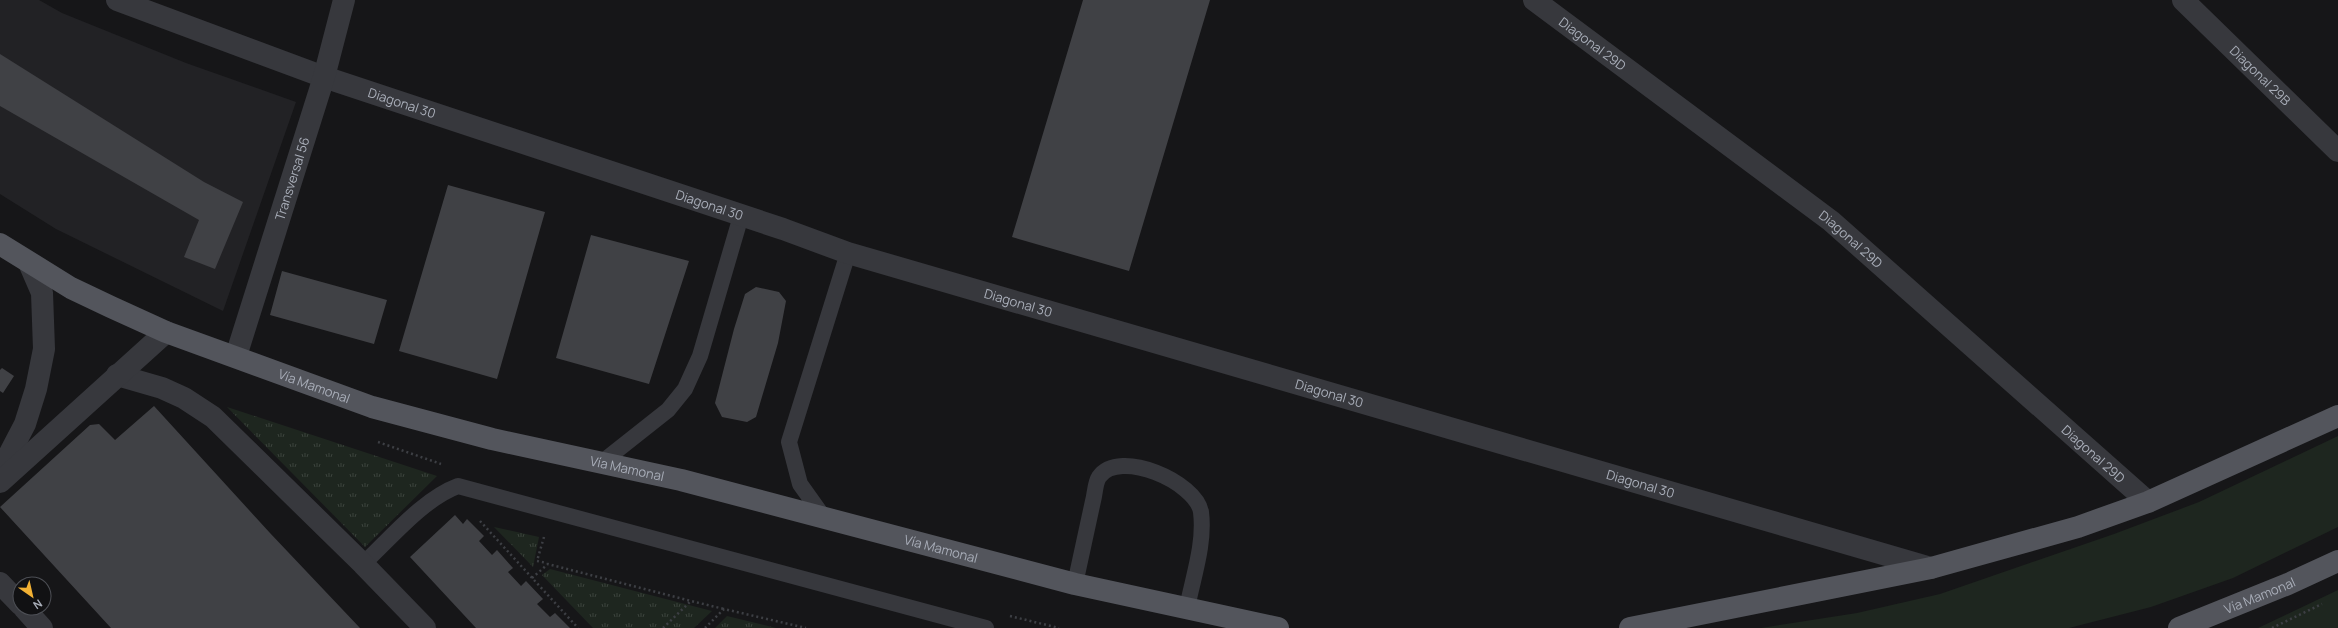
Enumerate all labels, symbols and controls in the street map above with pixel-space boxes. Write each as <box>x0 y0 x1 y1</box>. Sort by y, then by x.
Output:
street label: Diagonal 29D <box>1555 13 1630 75</box>
street label: Diagonal 29B <box>2226 42 2295 109</box>
street label: Diagonal 30 <box>366 83 438 122</box>
street label: Transversal 56 <box>270 135 314 223</box>
street label: Diagonal 30 <box>673 185 746 224</box>
street label: Diagonal 29D <box>1815 206 1887 272</box>
street label: Diagonal 30 <box>982 284 1055 321</box>
street label: Vía Mamonal <box>276 365 353 407</box>
street label: Diagonal 30 <box>1293 375 1366 411</box>
street label: Diagonal 29D <box>2058 421 2129 487</box>
street label: Vía Mamonal <box>588 452 666 485</box>
street label: Diagonal 30 <box>1604 465 1677 502</box>
street label: Vía Mamonal <box>902 530 980 567</box>
street label: Vía Mamonal <box>2221 573 2298 618</box>
north arrow <box>12 576 52 616</box>
text: N <box>30 596 45 613</box>

